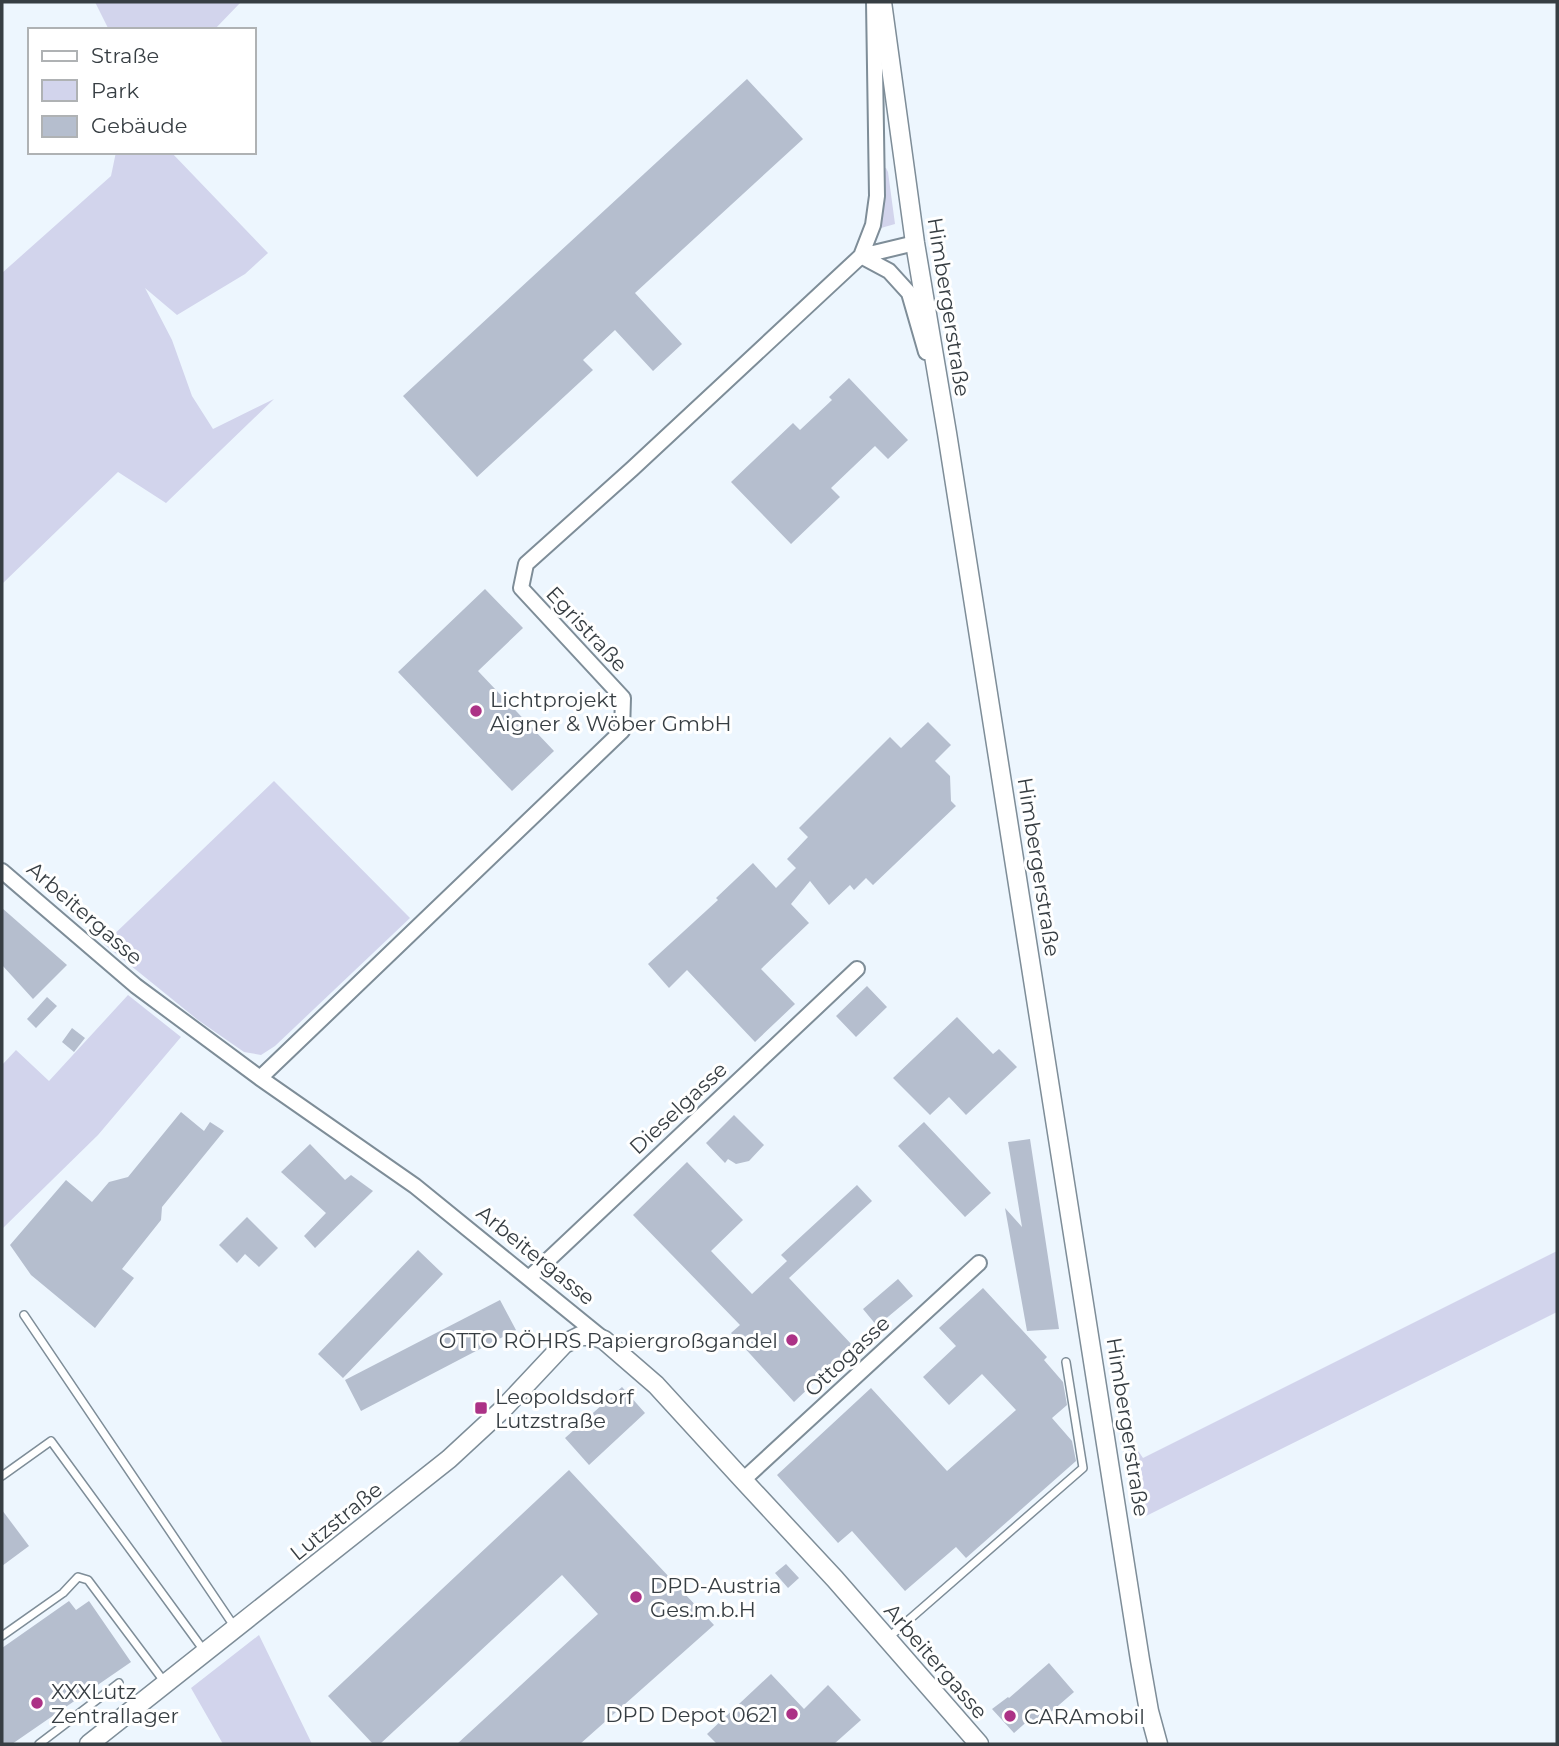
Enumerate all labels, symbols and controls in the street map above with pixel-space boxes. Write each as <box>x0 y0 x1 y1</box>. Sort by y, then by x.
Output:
legend <box>28 28 256 154</box>
text: Straße <box>91 43 159 68</box>
text: Park <box>91 78 139 103</box>
text: Gebäude <box>91 113 188 138</box>
street label: Himbergerstraße <box>922 216 976 398</box>
street label: Egristraße <box>541 581 633 677</box>
place label: Lichtprojekt Aigner & Wöber GmbH <box>490 687 731 736</box>
marker: Lichtprojekt Aigner & Wöber GmbH <box>468 703 484 719</box>
street label: Himbergerstraße <box>1012 776 1066 958</box>
street label: Arbeitergasse <box>22 856 148 970</box>
street label: Dieselgasse <box>624 1056 732 1160</box>
street label: Arbeitergasse <box>472 1200 600 1310</box>
street label: Ottogasse <box>799 1310 895 1402</box>
place label: OTTO RÖHRS Papiergroßgandel <box>439 1328 778 1353</box>
marker: OTTO RÖHRS Papiergroßgandel <box>784 1332 800 1348</box>
street label: Himbergerstraße <box>1101 1336 1155 1518</box>
place label: Leopoldsdorf Lutzstraße <box>495 1384 634 1433</box>
marker: Leopoldsdorf Lutzstraße <box>473 1400 489 1416</box>
street label: Lutzstraße <box>285 1476 387 1566</box>
place label: DPD-Austria Ges.m.b.H <box>650 1573 781 1622</box>
marker: DPD-Austria Ges.m.b.H <box>628 1589 644 1605</box>
street label: Arbeitergasse <box>879 1598 993 1724</box>
place label: XXXLutz Zentrallager <box>51 1679 179 1728</box>
marker: XXXLutz Zentrallager <box>29 1695 45 1711</box>
place label: DPD Depot 0621 <box>605 1702 778 1727</box>
place label: CARAmobil <box>1024 1704 1145 1729</box>
marker: DPD Depot 0621 <box>784 1706 800 1722</box>
marker: CARAmobil <box>1002 1708 1018 1724</box>

